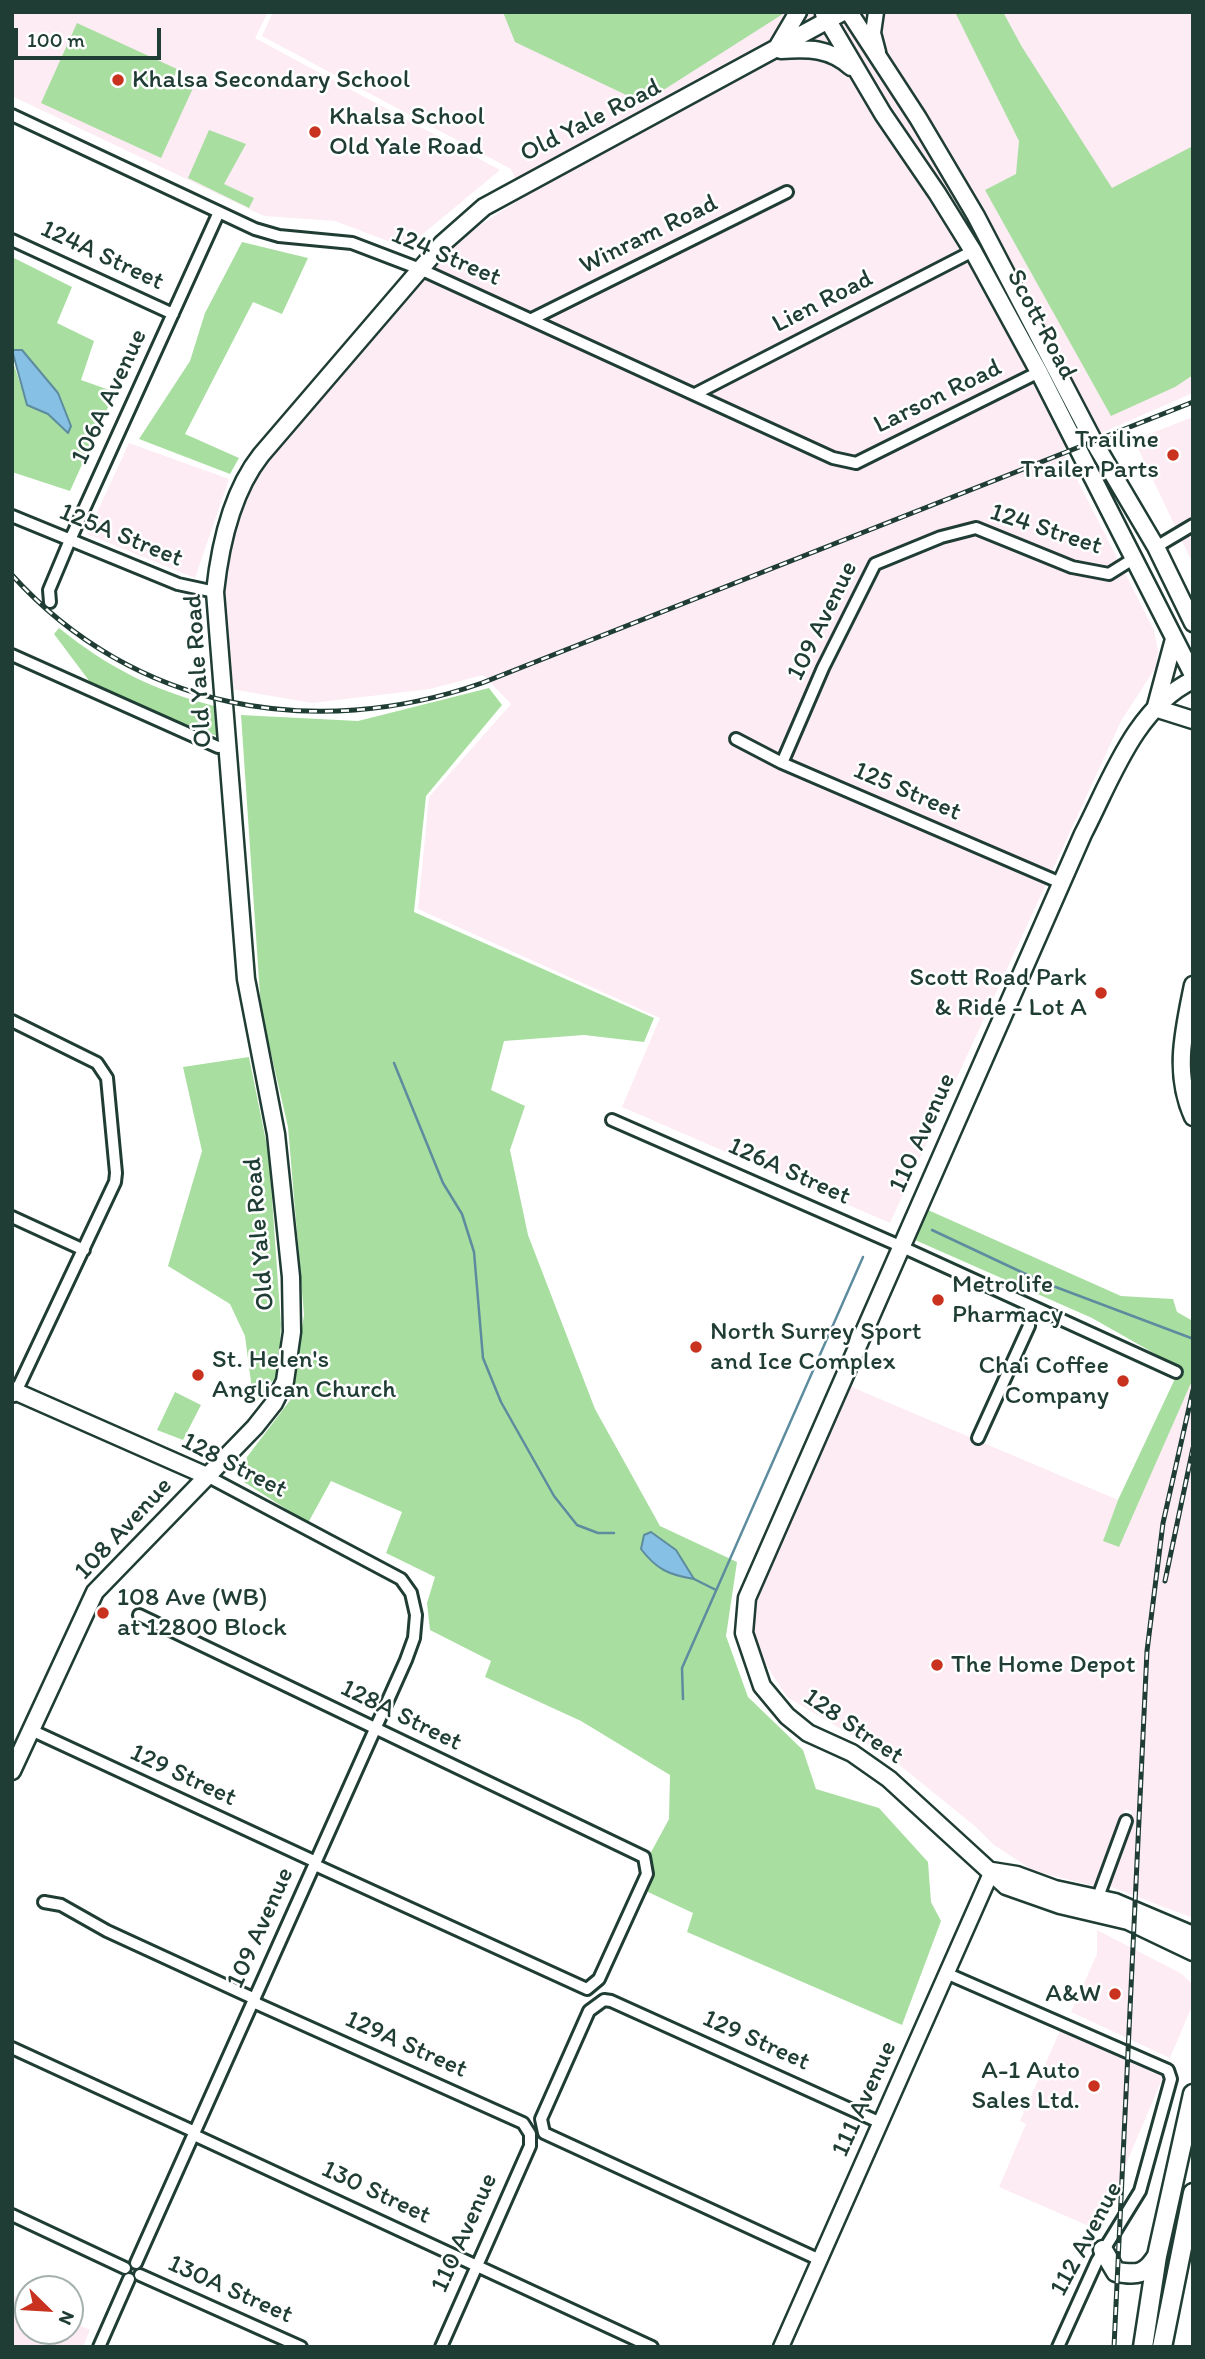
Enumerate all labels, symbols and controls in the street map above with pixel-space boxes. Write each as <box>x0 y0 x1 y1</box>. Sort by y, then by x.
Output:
scale bar <box>18 14 164 58</box>
text: 100 m <box>27 27 85 52</box>
place label: Khalsa Secondary School <box>132 64 410 96</box>
marker: Khalsa Secondary School <box>110 72 126 88</box>
street label: Old Yale Road <box>515 72 667 170</box>
place label: Khalsa School Old Yale Road <box>329 101 485 162</box>
marker: Khalsa School Old Yale Road <box>307 124 323 140</box>
street label: Winram Road <box>575 188 723 282</box>
street label: 124A Street <box>35 214 169 298</box>
street label: 124 Street <box>387 220 505 294</box>
street label: Lien Road <box>768 263 878 341</box>
street label: Scott Road <box>999 264 1083 386</box>
street label: 106A Avenue <box>65 324 155 470</box>
street label: Larson Road <box>869 353 1007 441</box>
place label: Trailine Trailer Parts <box>1020 424 1159 486</box>
marker: Trailine Trailer Parts <box>1165 447 1181 463</box>
street label: 125A Street <box>55 497 187 575</box>
street label: 124 Street <box>986 497 1106 563</box>
street label: 109 Avenue <box>781 556 865 686</box>
street label: Old Yale Road <box>178 593 220 749</box>
street label: 125 Street <box>848 755 966 829</box>
place label: Scott Road Park & Ride - Lot A <box>910 962 1087 1024</box>
marker: Scott Road Park & Ride - Lot A <box>1093 985 1109 1001</box>
street label: 110 Avenue <box>883 1069 963 1197</box>
street label: 126A Street <box>723 1131 855 1213</box>
street label: Old Yale Road <box>238 1156 282 1312</box>
place label: Metrolife Pharmacy <box>952 1269 1063 1330</box>
marker: Metrolife Pharmacy <box>930 1292 946 1308</box>
place label: North Surrey Sport and Ice Complex <box>710 1316 921 1378</box>
marker: North Surrey Sport and Ice Complex <box>688 1339 704 1355</box>
place label: St. Helen's Anglican Church <box>212 1344 396 1406</box>
place label: Chai Coffee Company <box>978 1350 1109 1412</box>
marker: St. Helen's Anglican Church <box>190 1367 206 1383</box>
marker: Chai Coffee Company <box>1115 1373 1131 1389</box>
street label: 128 Street <box>176 1426 292 1506</box>
street label: 108 Avenue <box>68 1471 180 1587</box>
place label: 108 Ave (WB) at 12800 Block <box>117 1582 287 1644</box>
marker: 108 Ave (WB) at 12800 Block <box>95 1605 111 1621</box>
place label: The Home Depot <box>951 1649 1135 1681</box>
marker: The Home Depot <box>929 1657 945 1673</box>
street label: 128A Street <box>335 1673 467 1759</box>
street label: 128 Street <box>797 1682 909 1772</box>
street label: 129 Street <box>125 1738 241 1814</box>
street label: 109 Avenue <box>221 1863 301 1993</box>
place label: A&W <box>1045 1978 1101 2010</box>
marker: A&W <box>1107 1986 1123 2002</box>
street label: 129A Street <box>340 2004 472 2086</box>
street label: 129 Street <box>698 2004 814 2078</box>
street label: 111 Avenue <box>826 2036 904 2162</box>
place label: A-1 Auto Sales Ltd. <box>972 2055 1080 2116</box>
marker: A-1 Auto Sales Ltd. <box>1086 2078 1102 2094</box>
street label: 130 Street <box>316 2154 436 2232</box>
street label: 110 Avenue <box>425 2169 505 2297</box>
street label: 112 Avenue <box>1044 2177 1130 2301</box>
street label: 130A Street <box>163 2249 297 2331</box>
north arrow <box>14 2275 84 2345</box>
text: N <box>54 2307 80 2328</box>

